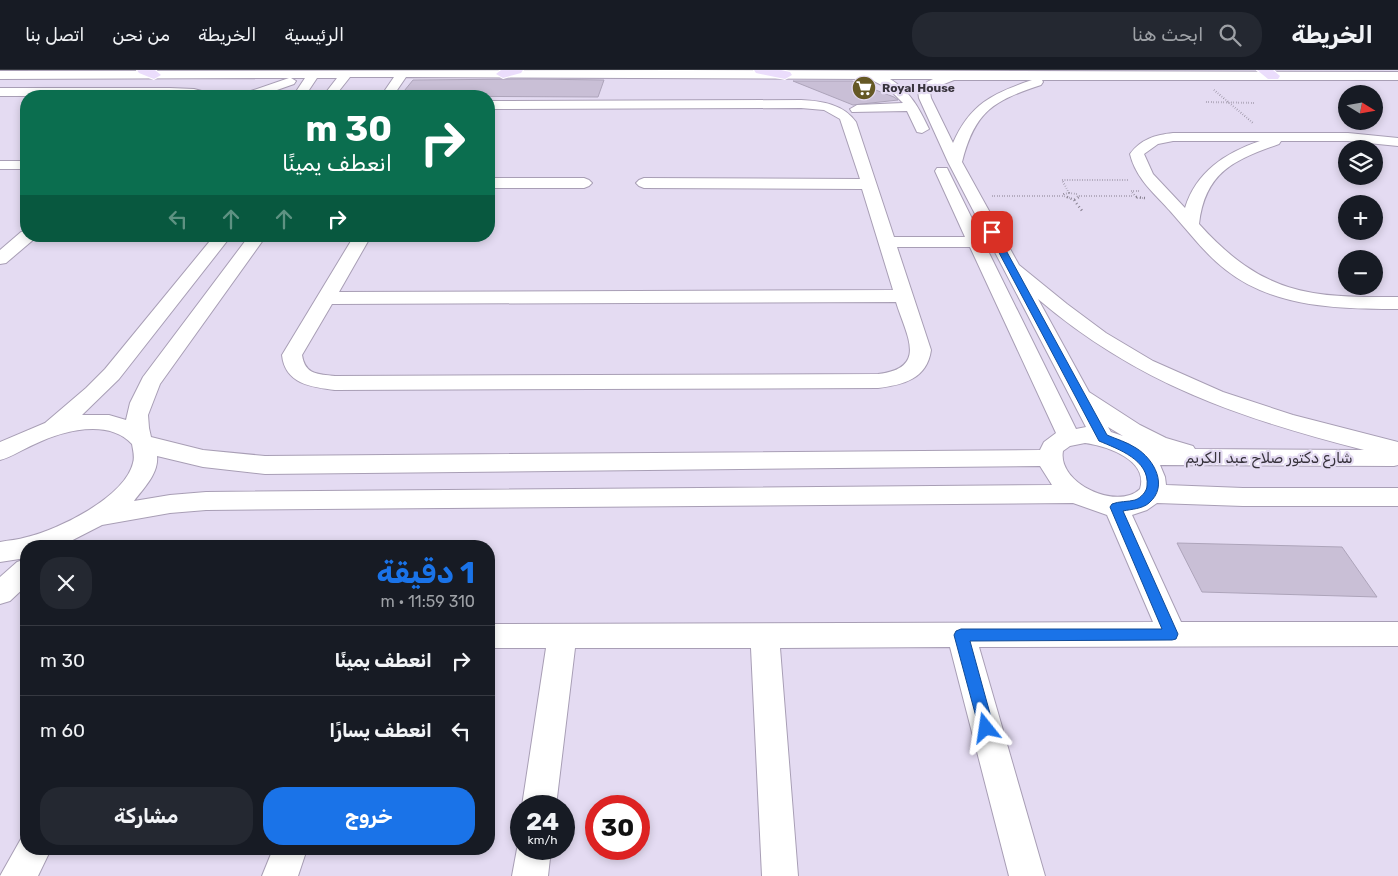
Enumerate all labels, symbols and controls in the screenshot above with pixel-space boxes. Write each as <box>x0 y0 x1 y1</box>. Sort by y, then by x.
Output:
search box <box>912 12 1262 57</box>
icon: search <box>1216 21 1244 49</box>
text: الخريطة <box>1292 21 1373 49</box>
text: ابحث هنا <box>1132 23 1204 46</box>
text: اتصل بنا <box>25 24 84 46</box>
text: من نحن <box>112 24 170 46</box>
text: الخريطة <box>198 24 256 46</box>
text: الرئيسية <box>284 24 344 46</box>
supermarket icon: Royal House <box>851 75 877 101</box>
place label: Royal House <box>882 81 955 95</box>
north arrow <box>1338 85 1382 130</box>
map controls <box>1338 85 1383 295</box>
text: 30 m <box>306 108 392 150</box>
icon: right <box>410 110 475 175</box>
button: layers <box>1338 140 1383 185</box>
text: انعطف يمينًا <box>282 150 392 177</box>
button: + <box>1338 195 1383 240</box>
icon: left <box>164 205 192 233</box>
icon: ahead <box>217 205 245 233</box>
icon: ahead <box>270 205 298 233</box>
icon: right <box>323 205 351 233</box>
pin <box>971 211 1013 253</box>
icon: arrive <box>978 218 1006 246</box>
button: − <box>1338 250 1383 295</box>
street label: شارع دكتور صلاح عبد الكريم <box>1185 449 1353 469</box>
text: 1 دقيقة <box>377 555 475 591</box>
button: close <box>40 557 92 609</box>
text: 310 m · 11:59 <box>381 592 475 611</box>
icon: right <box>447 647 475 675</box>
text: 30 m <box>40 649 85 672</box>
text: انعطف يمينًا <box>335 649 432 672</box>
position arrow <box>959 701 1011 753</box>
icon: left <box>447 717 475 745</box>
text: 60 m <box>40 719 85 742</box>
text: انعطف يسارًا <box>329 719 432 742</box>
button: مشاركة <box>40 787 253 845</box>
button: خروج <box>263 787 475 845</box>
speed limit sign: 30 <box>585 795 650 860</box>
text: 24 <box>526 807 559 836</box>
text: km/h <box>528 833 557 847</box>

